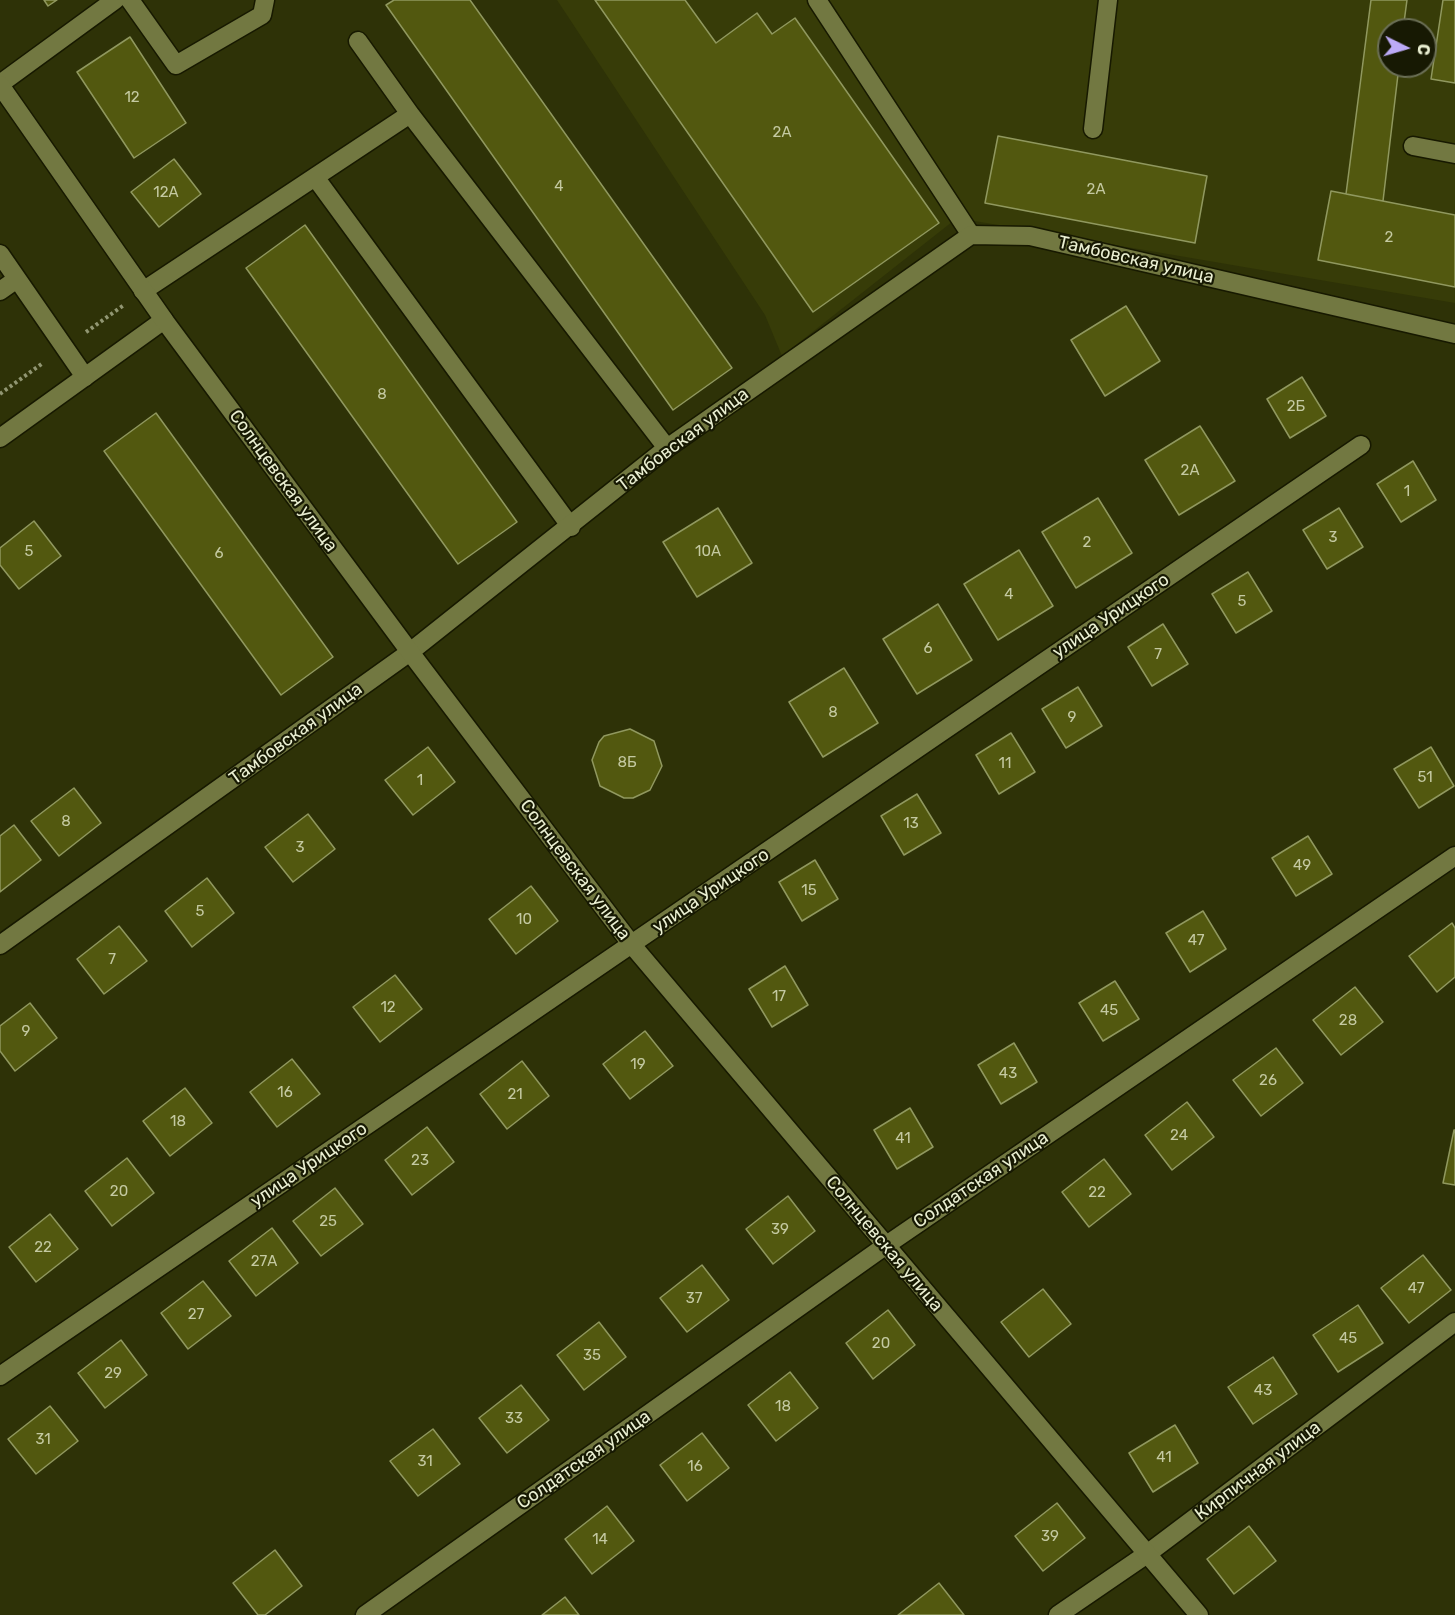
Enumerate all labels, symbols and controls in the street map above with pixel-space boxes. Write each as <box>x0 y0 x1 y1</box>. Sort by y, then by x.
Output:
north arrow <box>1377 18 1437 78</box>
text: С <box>1413 43 1433 56</box>
house number: 12 <box>124 89 140 107</box>
house number: 2А <box>773 124 791 142</box>
house number: 4 <box>554 178 564 196</box>
house number: 2А <box>1087 181 1105 199</box>
house number: 12А <box>153 184 179 202</box>
house number: 2 <box>1385 229 1393 247</box>
street label: Тамбовская улица <box>1056 232 1216 288</box>
street label: Тамбовская улица <box>613 384 753 496</box>
house number: 8 <box>377 386 387 404</box>
house number: 2Б <box>1287 398 1305 416</box>
street label: Солнцевская улица <box>224 406 342 556</box>
house number: 2А <box>1181 462 1199 480</box>
house number: 1 <box>1404 483 1410 501</box>
house number: 3 <box>1328 529 1338 547</box>
house number: 2 <box>1083 534 1091 552</box>
house number: 5 <box>25 543 33 561</box>
house number: 10А <box>695 543 721 561</box>
house number: 6 <box>214 545 224 563</box>
street label: улица Урицкого <box>1048 569 1174 663</box>
house number: 4 <box>1004 586 1014 604</box>
house number: 5 <box>1238 593 1246 611</box>
house number: 6 <box>923 640 933 658</box>
house number: 7 <box>1154 646 1162 664</box>
street label: Тамбовская улица <box>225 679 367 789</box>
house number: 8 <box>828 704 838 722</box>
house number: 9 <box>1068 709 1076 727</box>
house number: 8Б <box>617 754 637 772</box>
house number: 11 <box>999 755 1011 773</box>
house number: 51 <box>1417 769 1433 787</box>
house number: 1 <box>417 772 423 790</box>
street label: Солнцевская улица <box>515 795 635 945</box>
house number: 8 <box>61 813 71 831</box>
house number: 13 <box>903 815 919 833</box>
house number: 3 <box>295 839 305 857</box>
street label: улица Урицкого <box>648 844 774 938</box>
house number: 49 <box>1293 857 1311 875</box>
house number: 15 <box>801 882 817 900</box>
house number: 5 <box>196 903 204 921</box>
house number: 10 <box>516 911 532 929</box>
house number: 47 <box>1188 932 1204 950</box>
house number: 7 <box>108 951 116 969</box>
house number: 17 <box>772 988 786 1006</box>
house number: 12 <box>380 999 396 1017</box>
house number: 45 <box>1100 1002 1118 1020</box>
house number: 28 <box>1339 1012 1357 1030</box>
house number: 9 <box>22 1023 30 1041</box>
house number: 19 <box>630 1056 646 1074</box>
house number: 43 <box>999 1065 1017 1083</box>
house number: 26 <box>1259 1072 1277 1090</box>
house number: 16 <box>277 1084 293 1102</box>
house number: 21 <box>507 1086 523 1104</box>
house number: 18 <box>170 1113 186 1131</box>
street label: улица Урицкого <box>246 1118 372 1212</box>
street label: Солдатская улица <box>909 1127 1053 1233</box>
house number: 24 <box>1170 1127 1188 1145</box>
house number: 41 <box>895 1130 911 1148</box>
house number: 23 <box>411 1152 429 1170</box>
street label: Солнцевская улица <box>821 1172 947 1316</box>
house number: 20 <box>110 1183 128 1201</box>
house number: 22 <box>1088 1184 1106 1202</box>
house number: 25 <box>319 1213 337 1231</box>
house number: 39 <box>771 1221 789 1239</box>
house number: 22 <box>34 1239 52 1257</box>
house number: 27А <box>251 1253 277 1271</box>
house number: 47 <box>1408 1280 1424 1298</box>
house number: 37 <box>686 1290 702 1308</box>
house number: 27 <box>188 1306 204 1324</box>
house number: 45 <box>1339 1330 1357 1348</box>
house number: 20 <box>872 1335 890 1353</box>
house number: 35 <box>583 1347 601 1365</box>
house number: 29 <box>104 1365 122 1383</box>
house number: 43 <box>1254 1382 1272 1400</box>
house number: 18 <box>775 1398 791 1416</box>
street label: Солдатская улица <box>513 1406 655 1514</box>
house number: 33 <box>505 1410 523 1428</box>
street label: Кирпичная улица <box>1191 1417 1325 1525</box>
house number: 31 <box>35 1431 51 1449</box>
house number: 41 <box>1156 1449 1172 1467</box>
house number: 31 <box>417 1453 433 1471</box>
house number: 16 <box>687 1458 703 1476</box>
house number: 39 <box>1041 1528 1059 1546</box>
house number: 14 <box>592 1531 608 1549</box>

